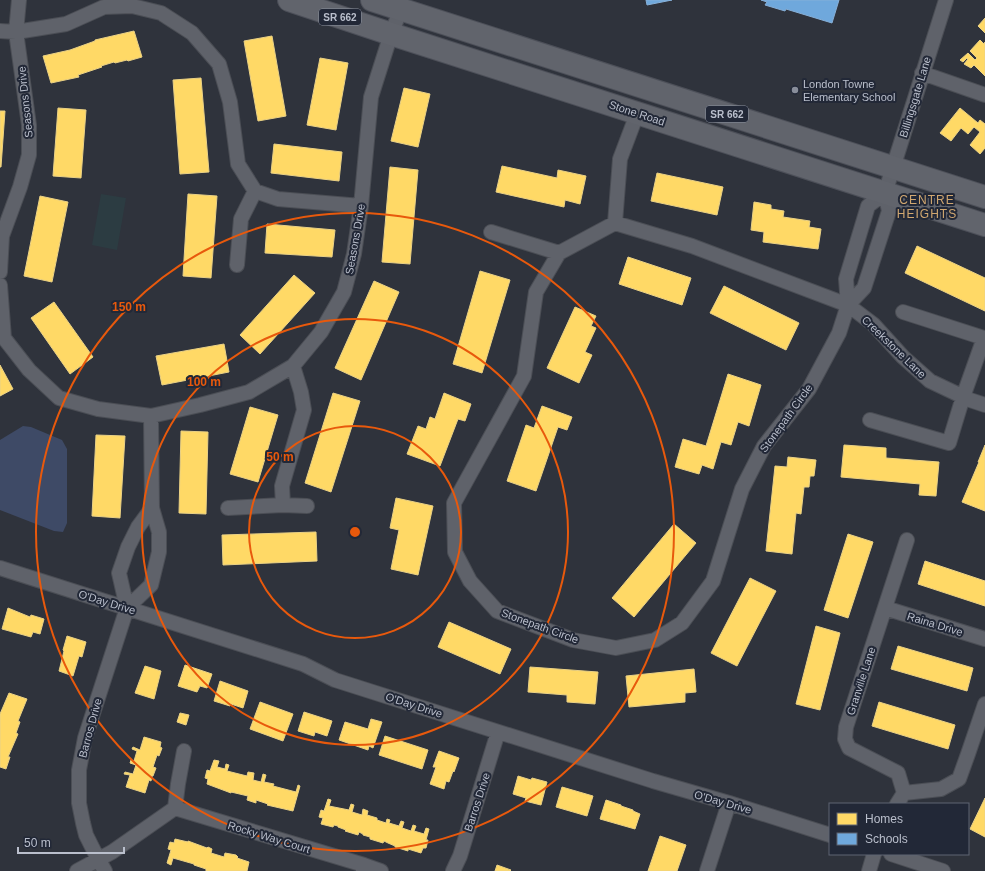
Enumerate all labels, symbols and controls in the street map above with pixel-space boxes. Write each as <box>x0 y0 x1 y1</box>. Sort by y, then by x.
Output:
road number: SR 662 <box>319 9 361 25</box>
street label: Billingsgate Lane <box>897 55 933 139</box>
street label: Seasons Drive <box>15 66 35 138</box>
place label: London Towne Elementary School <box>803 78 895 103</box>
marker: London Towne Elementary School <box>790 85 800 95</box>
street label: Stone Road <box>608 98 666 128</box>
road number: SR 662 <box>706 106 748 122</box>
district label: CENTRE HEIGHTS <box>897 193 957 221</box>
street label: Seasons Drive <box>343 203 367 275</box>
text: 150 m <box>112 300 146 314</box>
street label: Creekstone Lane <box>860 314 928 380</box>
text: 100 m <box>187 375 221 389</box>
street label: Stonepath Circle <box>757 382 815 454</box>
text: 50 m <box>266 450 294 464</box>
centre of rings <box>348 525 362 539</box>
street label: O'Day Drive <box>77 588 137 616</box>
street label: Stonepath Circle <box>500 606 580 646</box>
street label: Raina Drive <box>906 610 964 638</box>
street label: Granville Lane <box>844 645 878 717</box>
street label: O'Day Drive <box>384 690 444 720</box>
street label: Barros Drive <box>76 697 104 759</box>
street label: Barros Drive <box>462 771 492 833</box>
street label: O'Day Drive <box>693 788 753 816</box>
legend <box>829 803 969 855</box>
text: Homes <box>865 812 903 826</box>
street label: Rocky Way Court <box>227 819 311 855</box>
scale bar <box>18 829 124 855</box>
text: Schools <box>865 832 908 846</box>
text: 50 m <box>24 836 51 850</box>

